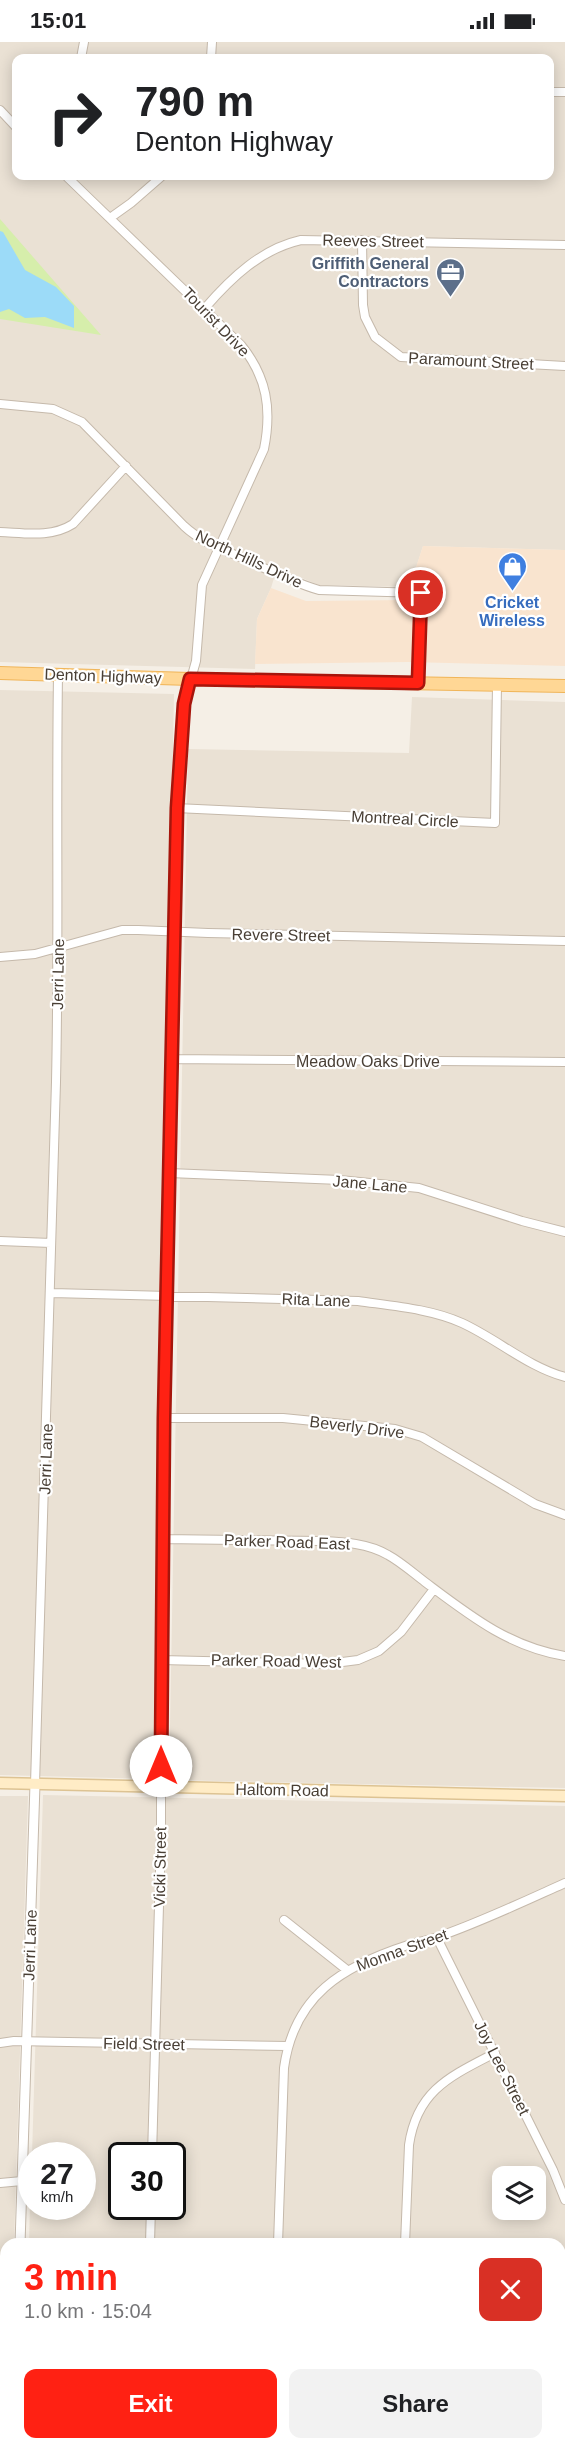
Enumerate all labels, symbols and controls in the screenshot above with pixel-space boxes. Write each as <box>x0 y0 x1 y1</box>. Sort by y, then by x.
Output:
text: 15:01 <box>30 8 86 33</box>
icon: right <box>36 78 114 156</box>
text: 790 m <box>135 78 254 125</box>
text: Denton Highway <box>135 127 333 157</box>
street label: Reeves Street <box>322 232 424 250</box>
place label: Griffith General Contractors <box>312 255 429 290</box>
office icon: Griffith General Contractors <box>434 256 466 298</box>
street label: Tourist Drive <box>179 284 253 360</box>
street label: Paramount Street <box>408 349 535 373</box>
street label: North Hills Drive <box>193 527 305 591</box>
shop icon: Cricket Wireless <box>496 550 528 592</box>
pin <box>395 567 446 618</box>
icon: arrive <box>404 576 437 609</box>
place label: Cricket Wireless <box>479 594 545 629</box>
street label: Denton Highway <box>44 665 162 687</box>
street label: Montreal Circle <box>351 808 459 830</box>
street label: Revere Street <box>231 926 331 944</box>
street label: Jerri Lane <box>49 938 67 1010</box>
street label: Meadow Oaks Drive <box>296 1053 440 1070</box>
street label: Jane Lane <box>332 1172 408 1196</box>
street label: Rita Lane <box>281 1290 351 1310</box>
street label: Beverly Drive <box>309 1413 405 1441</box>
street label: Jerri Lane <box>36 1423 56 1495</box>
street label: Parker Road East <box>224 1531 351 1553</box>
street label: Parker Road West <box>211 1651 342 1671</box>
position arrow <box>129 1734 193 1798</box>
street label: Haltom Road <box>235 1781 329 1799</box>
street label: Vicki Street <box>151 1826 169 1907</box>
street label: Jerri Lane <box>20 1909 40 1981</box>
street label: Monna Street <box>354 1925 451 1974</box>
street label: Joy Lee Street <box>471 2018 533 2118</box>
street label: Field Street <box>103 2035 186 2053</box>
speed limit sign: 30 <box>108 2142 186 2220</box>
text: 27 <box>40 2157 74 2190</box>
map controls <box>492 2166 546 2220</box>
button: layers <box>492 2166 546 2220</box>
text: km/h <box>41 2188 73 2205</box>
text: 3 min <box>24 2257 118 2298</box>
button: close <box>479 2258 542 2321</box>
text: 1.0 km · 15:04 <box>24 2300 152 2322</box>
button: Exit <box>24 2369 277 2438</box>
button: Share <box>289 2369 542 2438</box>

